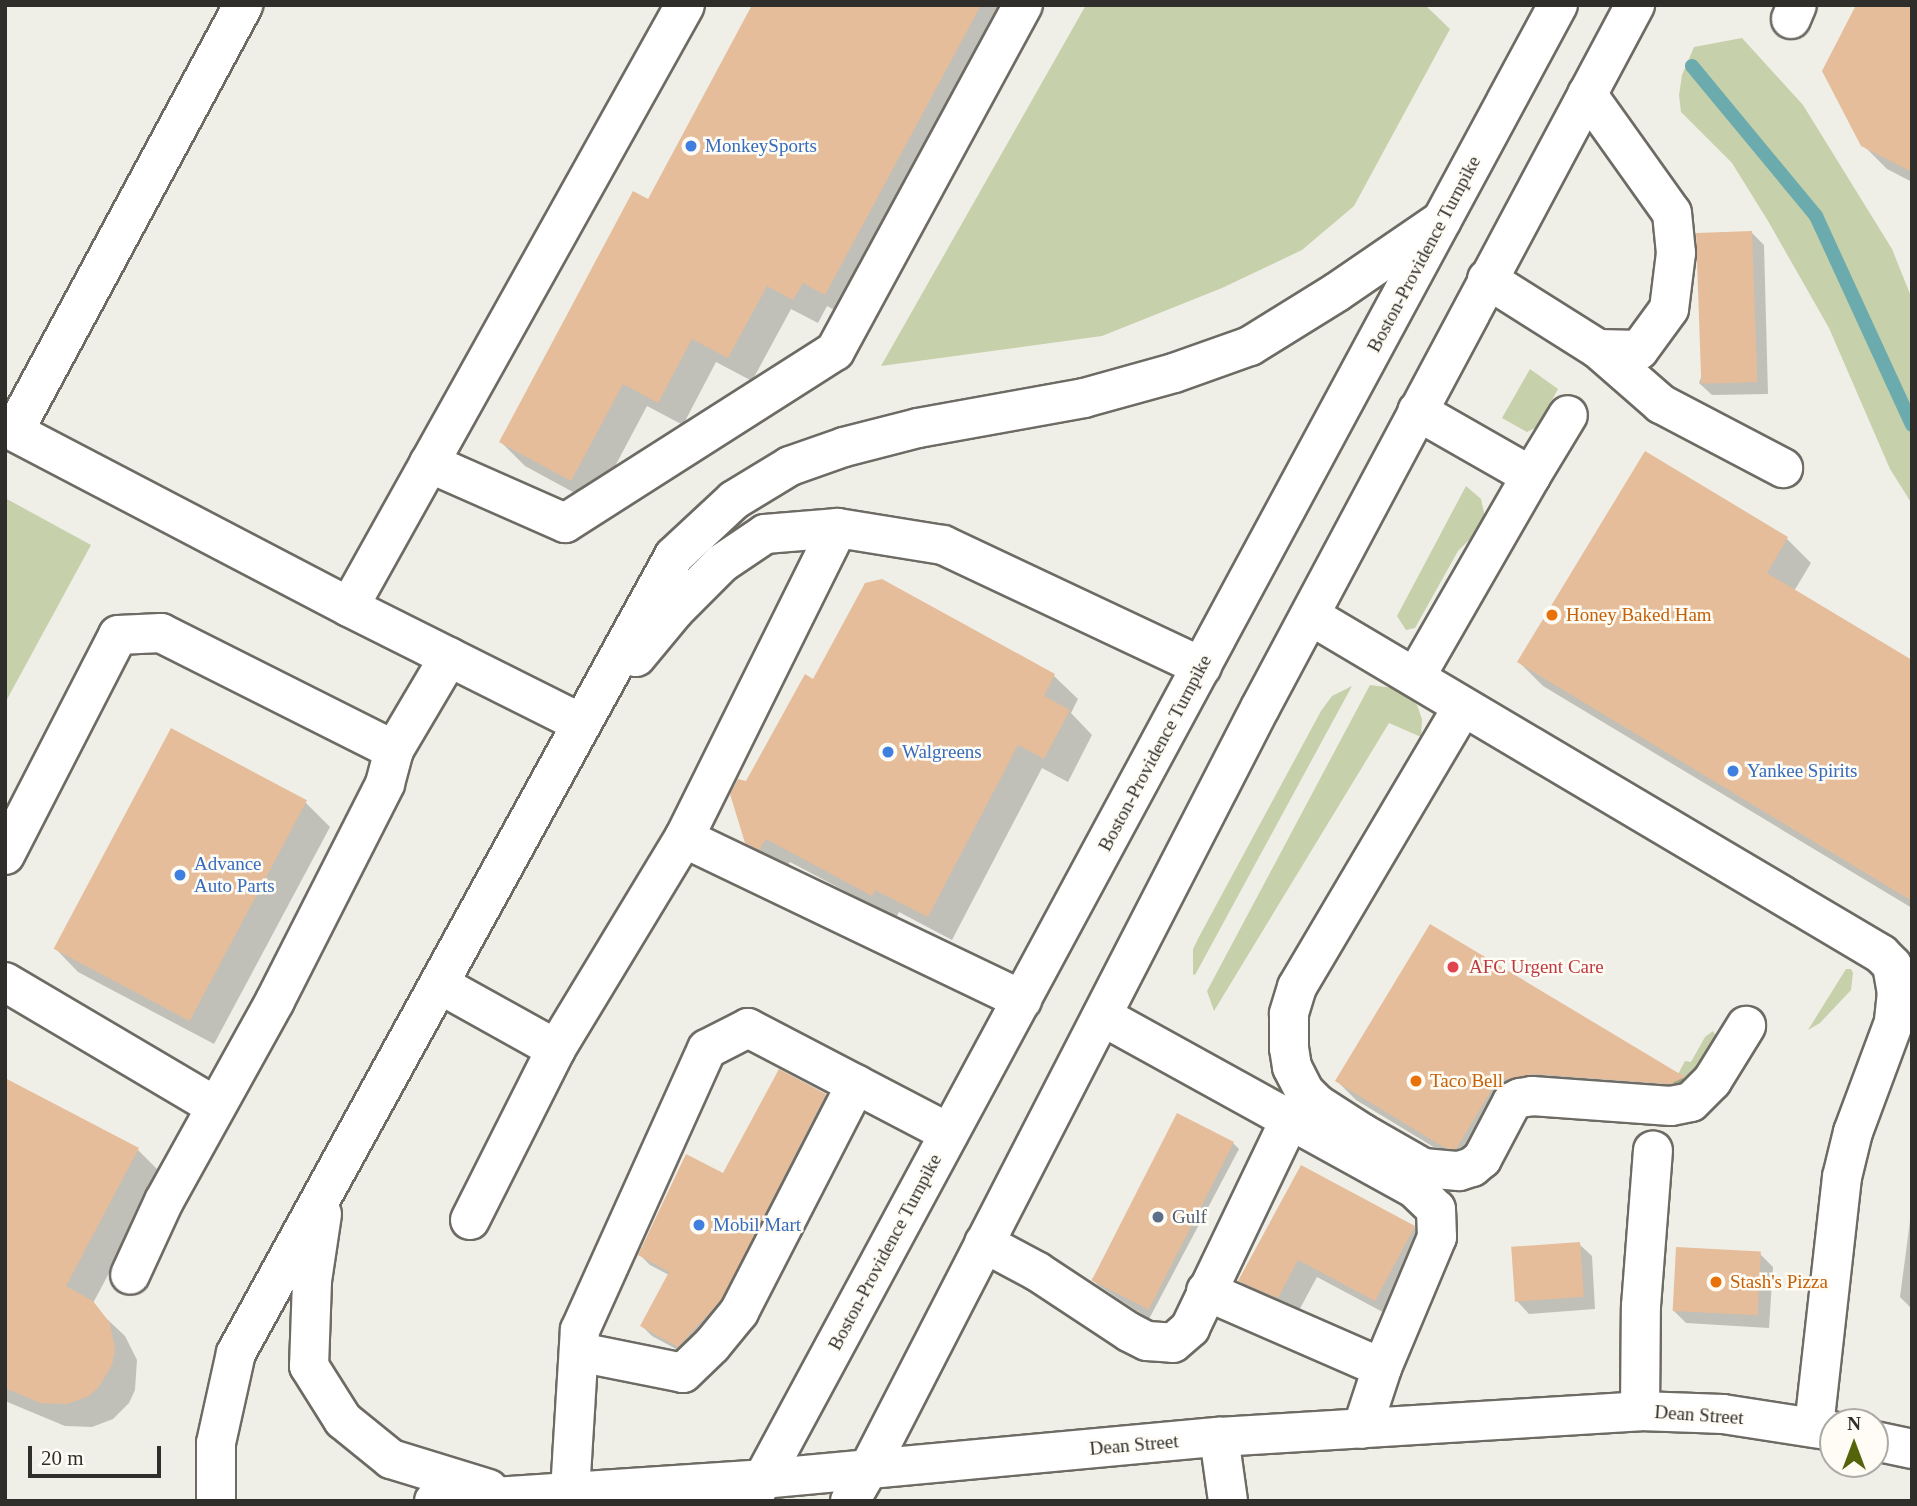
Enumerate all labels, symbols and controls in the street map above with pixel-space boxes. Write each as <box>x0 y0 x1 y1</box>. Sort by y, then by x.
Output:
place label: MonkeySports <box>705 135 817 157</box>
marker: MonkeySports <box>683 138 699 154</box>
street label: Boston-Providence Turnpike <box>1362 152 1486 356</box>
place label: Honey Baked Ham <box>1566 604 1712 626</box>
marker: Honey Baked Ham <box>1544 607 1560 623</box>
street label: Boston-Providence Turnpike <box>1093 651 1217 855</box>
place label: Walgreens <box>902 741 982 763</box>
marker: Walgreens <box>880 744 896 760</box>
place label: Yankee Spirits <box>1747 760 1857 782</box>
marker: Yankee Spirits <box>1725 763 1741 779</box>
place label: Advance Auto Parts <box>194 853 275 897</box>
marker: Advance Auto Parts <box>172 867 188 883</box>
place label: AFC Urgent Care <box>1469 956 1604 978</box>
marker: AFC Urgent Care <box>1443 957 1463 977</box>
place label: Taco Bell <box>1430 1070 1503 1092</box>
marker: Taco Bell <box>1408 1073 1424 1089</box>
street label: Boston-Providence Turnpike <box>823 1150 947 1354</box>
place label: Gulf <box>1172 1206 1207 1228</box>
marker: Gulf <box>1150 1209 1166 1225</box>
place label: Mobil Mart <box>713 1214 801 1236</box>
marker: Mobil Mart <box>691 1217 707 1233</box>
place label: Stash's Pizza <box>1730 1271 1828 1293</box>
marker: Stash's Pizza <box>1708 1274 1724 1290</box>
street label: Dean Street <box>1654 1401 1744 1429</box>
north arrow <box>1819 1408 1889 1478</box>
text: N <box>1847 1413 1861 1434</box>
street label: Dean Street <box>1089 1430 1179 1460</box>
scale bar <box>32 1432 164 1476</box>
text: 20 m <box>41 1446 84 1470</box>

